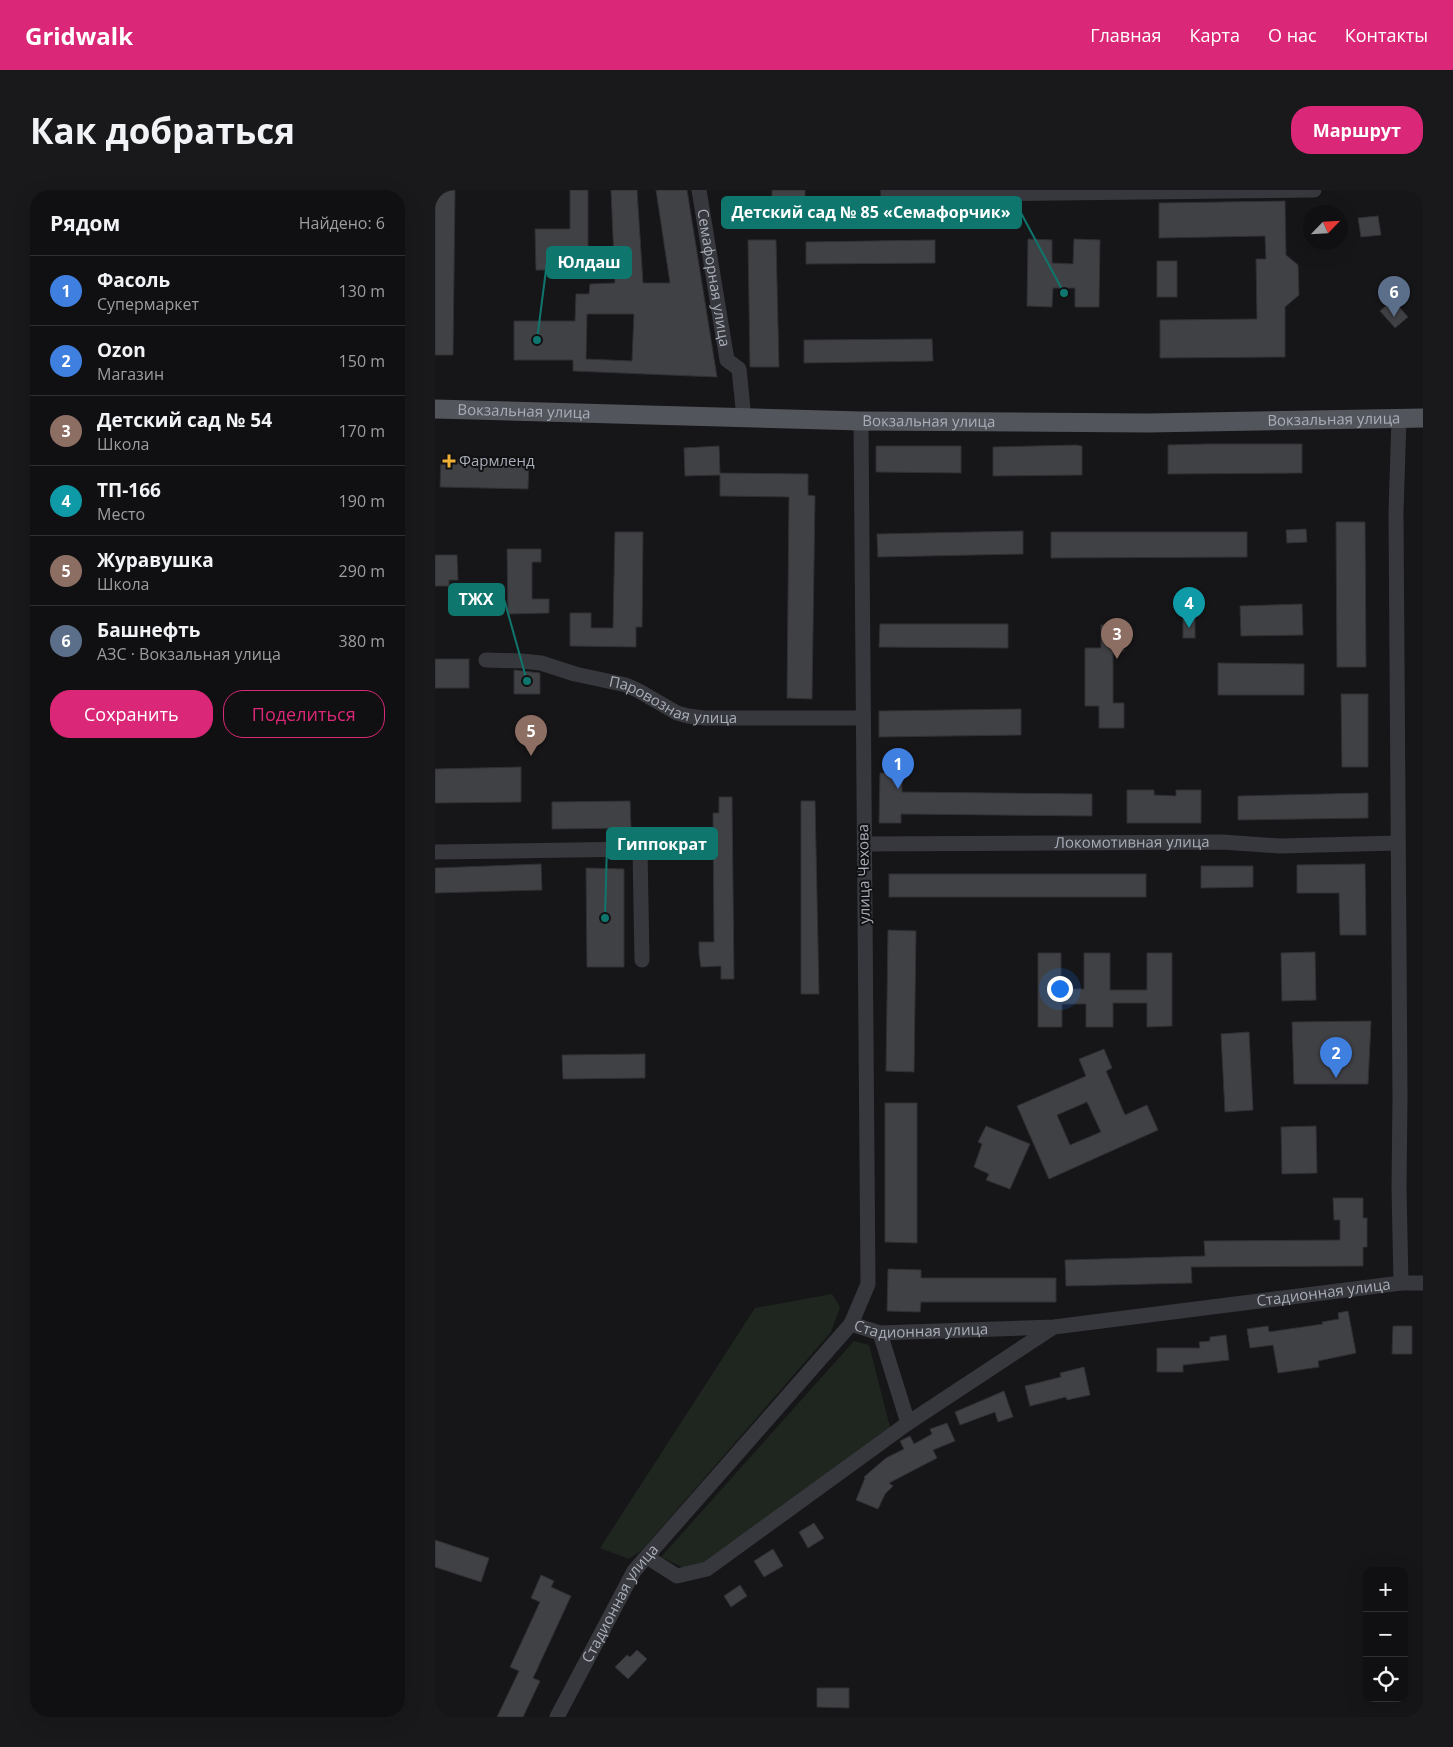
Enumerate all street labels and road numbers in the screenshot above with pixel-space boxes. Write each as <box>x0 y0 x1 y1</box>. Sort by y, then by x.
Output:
street label: Семафорная улица <box>693 207 736 348</box>
street label: Вокзальная улица <box>457 399 591 422</box>
street label: Вокзальная улица <box>1267 407 1400 430</box>
street label: Вокзальная улица <box>862 410 995 431</box>
street label: Паровозная улица <box>608 671 737 727</box>
street label: улица Чехова <box>852 824 874 924</box>
street label: Локомотивная улица <box>1054 831 1210 852</box>
street label: Стадионная улица <box>1255 1273 1392 1310</box>
street label: Стадионная улица <box>852 1315 989 1342</box>
street label: Стадионная улица <box>576 1539 662 1666</box>

